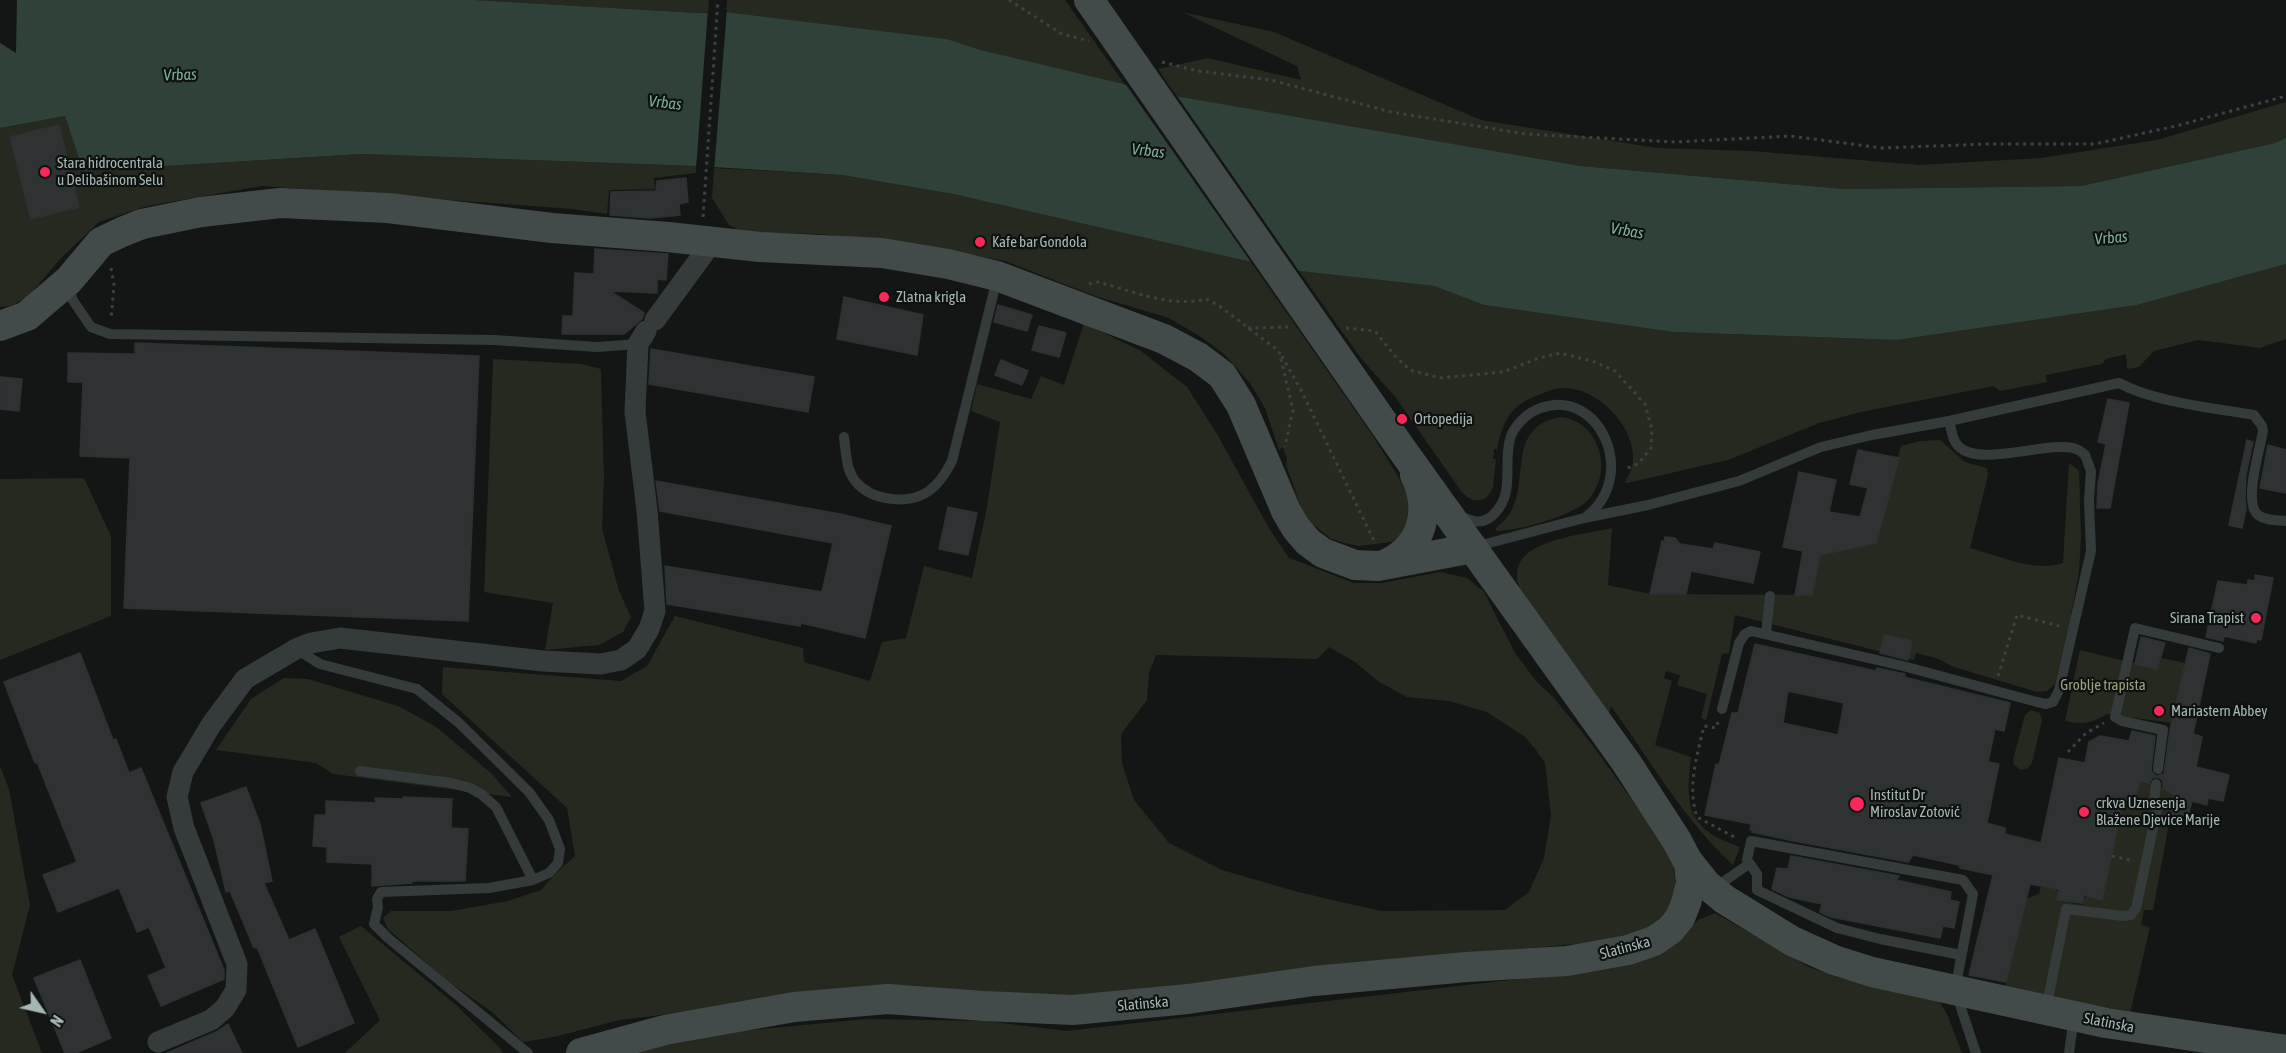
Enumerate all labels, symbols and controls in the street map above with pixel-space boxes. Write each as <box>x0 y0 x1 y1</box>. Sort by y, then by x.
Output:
water label: Vrbas <box>163 65 197 85</box>
water label: Vrbas <box>647 92 683 114</box>
water label: Vrbas <box>1130 140 1166 162</box>
place label: Stara hidrocentrala u Delibašinom Selu <box>57 154 163 189</box>
marker: Stara hidrocentrala u Delibašinom Selu <box>38 165 52 179</box>
water label: Vrbas <box>1609 219 1645 243</box>
water label: Vrbas <box>2094 227 2128 249</box>
place label: Kafe bar Gondola <box>992 233 1087 251</box>
marker: Kafe bar Gondola <box>973 235 987 249</box>
place label: Zlatna krigla <box>896 288 966 306</box>
marker: Zlatna krigla <box>877 290 891 304</box>
place label: Ortopedija <box>1414 410 1473 428</box>
marker: Ortopedija <box>1395 412 1409 426</box>
place label: Sirana Trapist <box>2170 609 2244 627</box>
marker: Sirana Trapist <box>2249 611 2263 625</box>
park label: Groblje trapista <box>2060 676 2146 694</box>
place label: Mariastern Abbey <box>2171 702 2267 720</box>
marker: Mariastern Abbey <box>2152 704 2166 718</box>
place label: Institut Dr Miroslav Zotović <box>1870 786 1960 821</box>
place label: crkva Uznesenja Blažene Djevice Marije <box>2096 794 2220 829</box>
marker: Institut Dr Miroslav Zotović <box>1848 795 1866 813</box>
marker: crkva Uznesenja Blažene Djevice Marije <box>2077 805 2091 819</box>
street label: Slatinska <box>1598 933 1652 963</box>
north arrow <box>12 981 72 1041</box>
street label: Slatinska <box>1117 993 1169 1015</box>
street label: Slatinska <box>2082 1009 2136 1037</box>
text: N <box>47 1012 67 1030</box>

